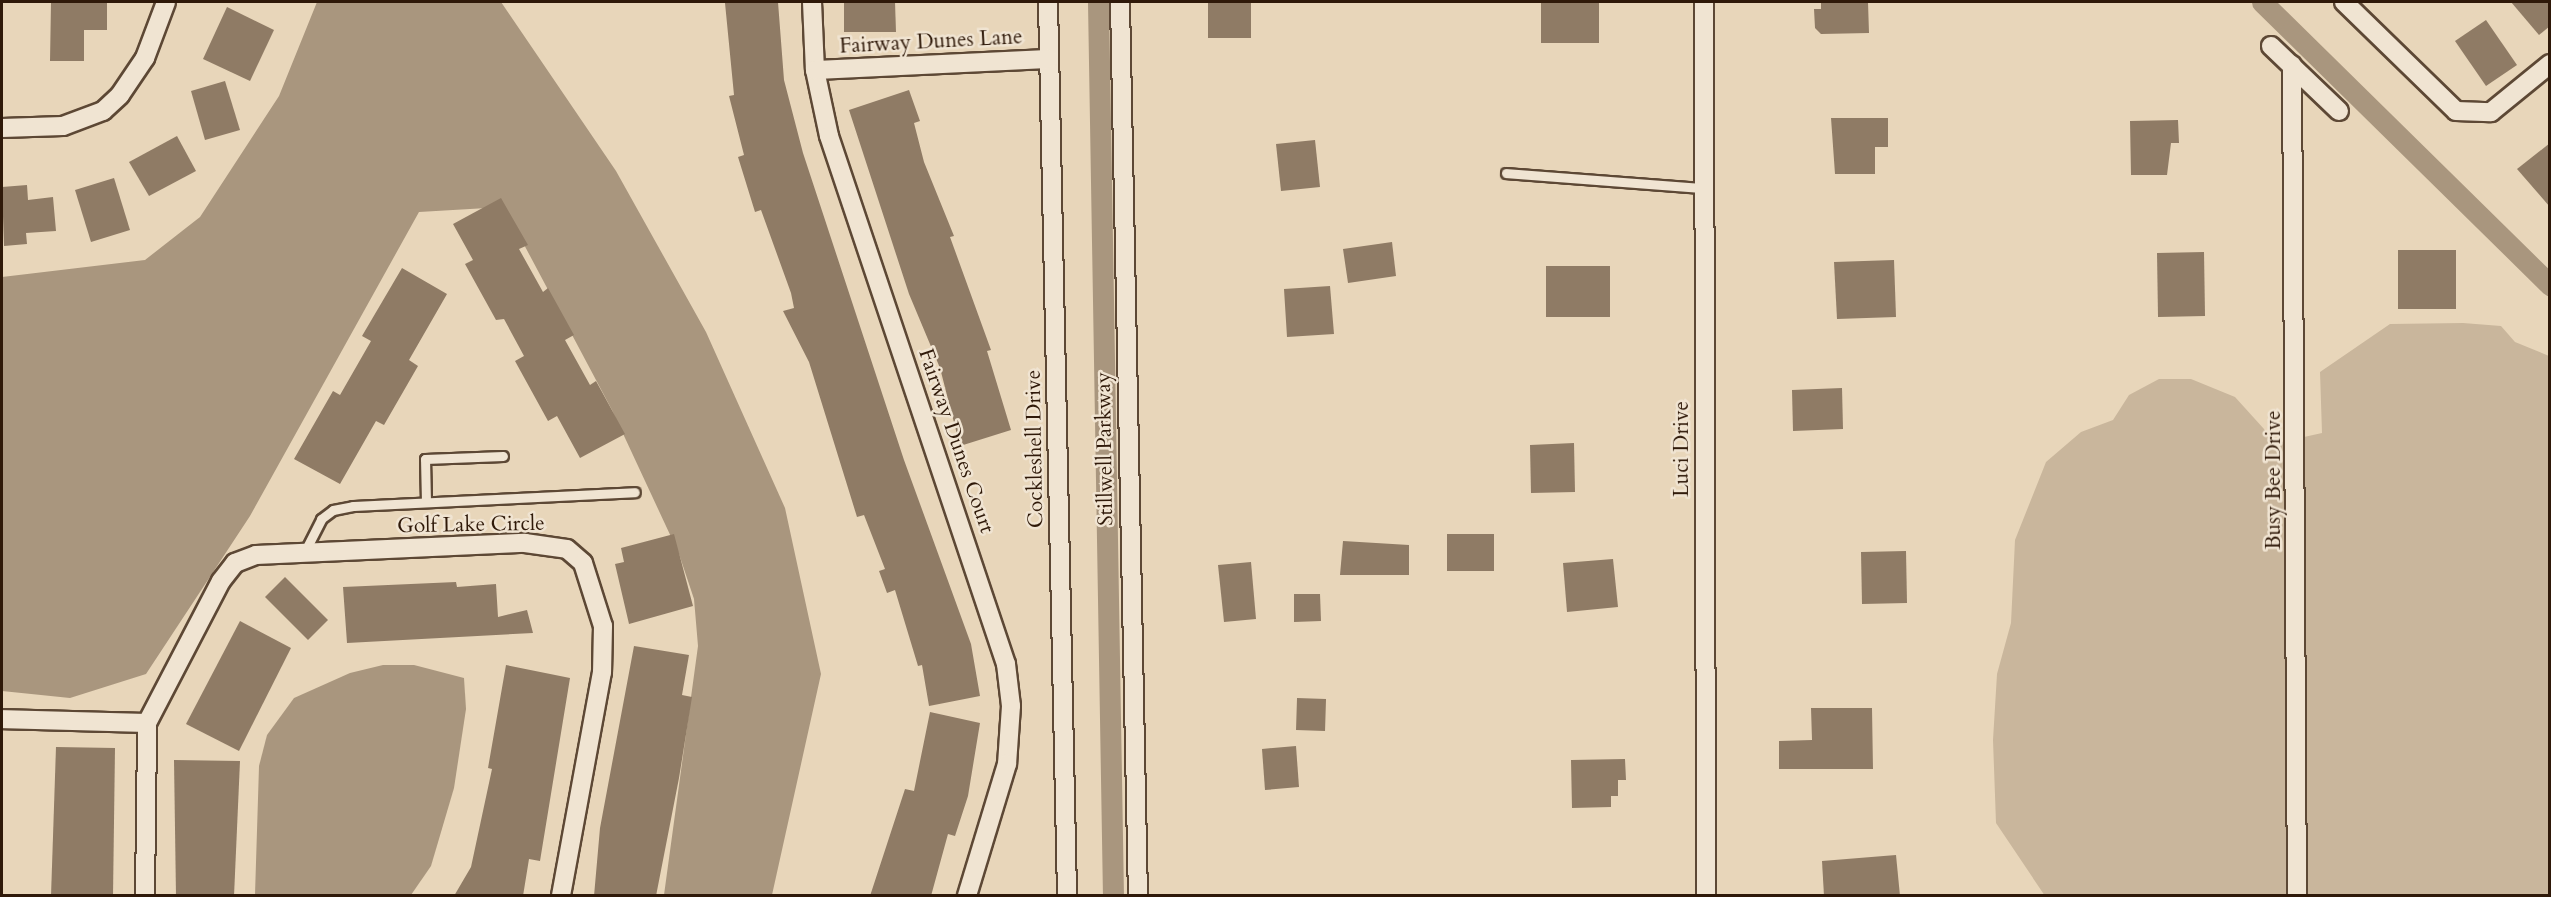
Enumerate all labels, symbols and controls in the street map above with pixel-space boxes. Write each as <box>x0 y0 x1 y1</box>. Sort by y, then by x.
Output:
street label: Fairway Dunes Lane <box>839 25 1023 59</box>
street label: Fairway Dunes Court <box>913 346 999 536</box>
street label: Cockleshell Drive <box>1021 370 1049 528</box>
street label: Stillwell Parkway <box>1091 372 1119 526</box>
street label: Luci Drive <box>1669 401 1695 497</box>
street label: Busy Bee Drive <box>2261 410 2287 550</box>
street label: Golf Lake Circle <box>397 511 545 539</box>

